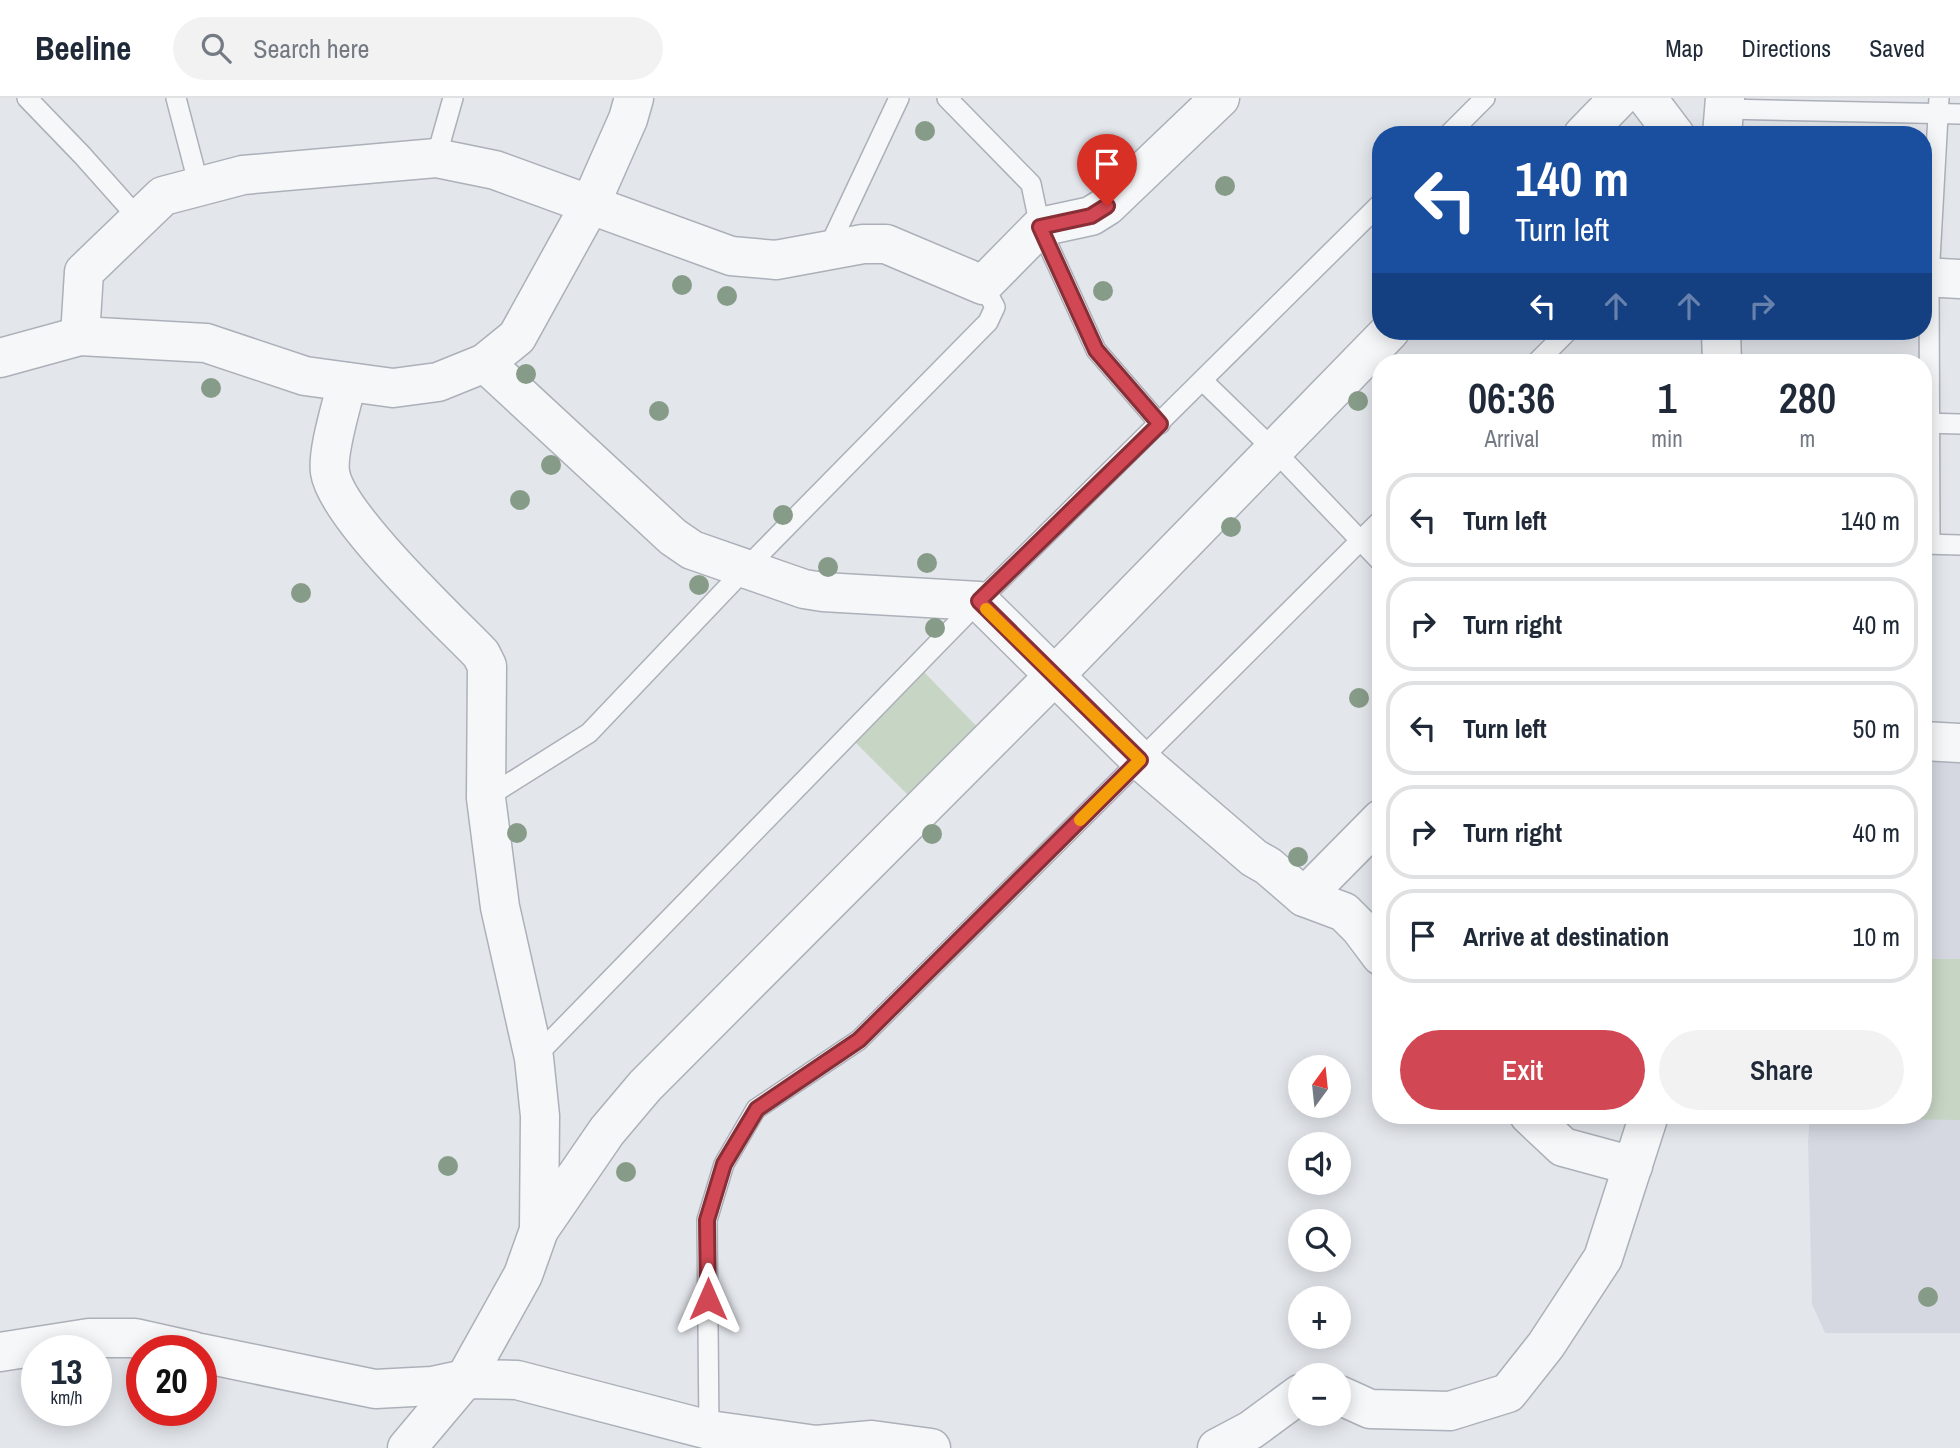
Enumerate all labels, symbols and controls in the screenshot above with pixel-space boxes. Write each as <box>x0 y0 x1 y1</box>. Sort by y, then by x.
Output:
search box <box>173 17 663 80</box>
text: Beeline <box>35 26 131 70</box>
icon: search <box>197 29 235 67</box>
text: Search here <box>253 31 369 66</box>
text: Map <box>1665 32 1703 64</box>
text: Directions <box>1741 32 1831 64</box>
text: Saved <box>1869 32 1925 64</box>
pin <box>1077 134 1137 206</box>
icon: arrive <box>1088 145 1126 183</box>
text: 140 m <box>1515 145 1629 211</box>
icon: left <box>1400 154 1491 245</box>
text: Turn left <box>1515 208 1609 251</box>
icon: left <box>1524 287 1562 325</box>
icon: ahead <box>1597 287 1635 325</box>
icon: ahead <box>1670 287 1708 325</box>
icon: right <box>1743 287 1781 325</box>
text: 06:36 <box>1468 370 1555 426</box>
text: 1 <box>1657 370 1677 426</box>
text: 280 <box>1779 370 1836 426</box>
text: Arrival <box>1484 423 1539 454</box>
text: min <box>1651 423 1683 454</box>
text: m <box>1800 423 1815 454</box>
icon: left <box>1404 501 1442 539</box>
text: Turn left <box>1463 503 1547 538</box>
text: 140 m <box>1841 503 1900 538</box>
icon: right <box>1404 605 1442 643</box>
text: Turn right <box>1463 607 1562 642</box>
text: 40 m <box>1853 607 1900 642</box>
icon: left <box>1404 709 1442 747</box>
text: Turn left <box>1463 711 1547 746</box>
text: 50 m <box>1853 711 1900 746</box>
icon: right <box>1404 813 1442 851</box>
text: Turn right <box>1463 815 1562 850</box>
text: 40 m <box>1853 815 1900 850</box>
icon: arrive <box>1404 917 1442 955</box>
text: Arrive at destination <box>1463 919 1669 954</box>
text: 10 m <box>1853 919 1900 954</box>
button: Exit <box>1400 1030 1645 1110</box>
button: Share <box>1659 1030 1904 1110</box>
north arrow <box>1288 1055 1351 1118</box>
map controls <box>1288 1055 1351 1426</box>
button: sound <box>1288 1132 1351 1195</box>
button: search <box>1288 1209 1351 1272</box>
position arrow <box>671 1262 745 1336</box>
button: + <box>1288 1286 1351 1349</box>
speed limit sign: 20 <box>126 1335 217 1426</box>
text: 13 <box>51 1348 82 1395</box>
button: − <box>1288 1363 1351 1426</box>
text: km/h <box>51 1385 83 1410</box>

